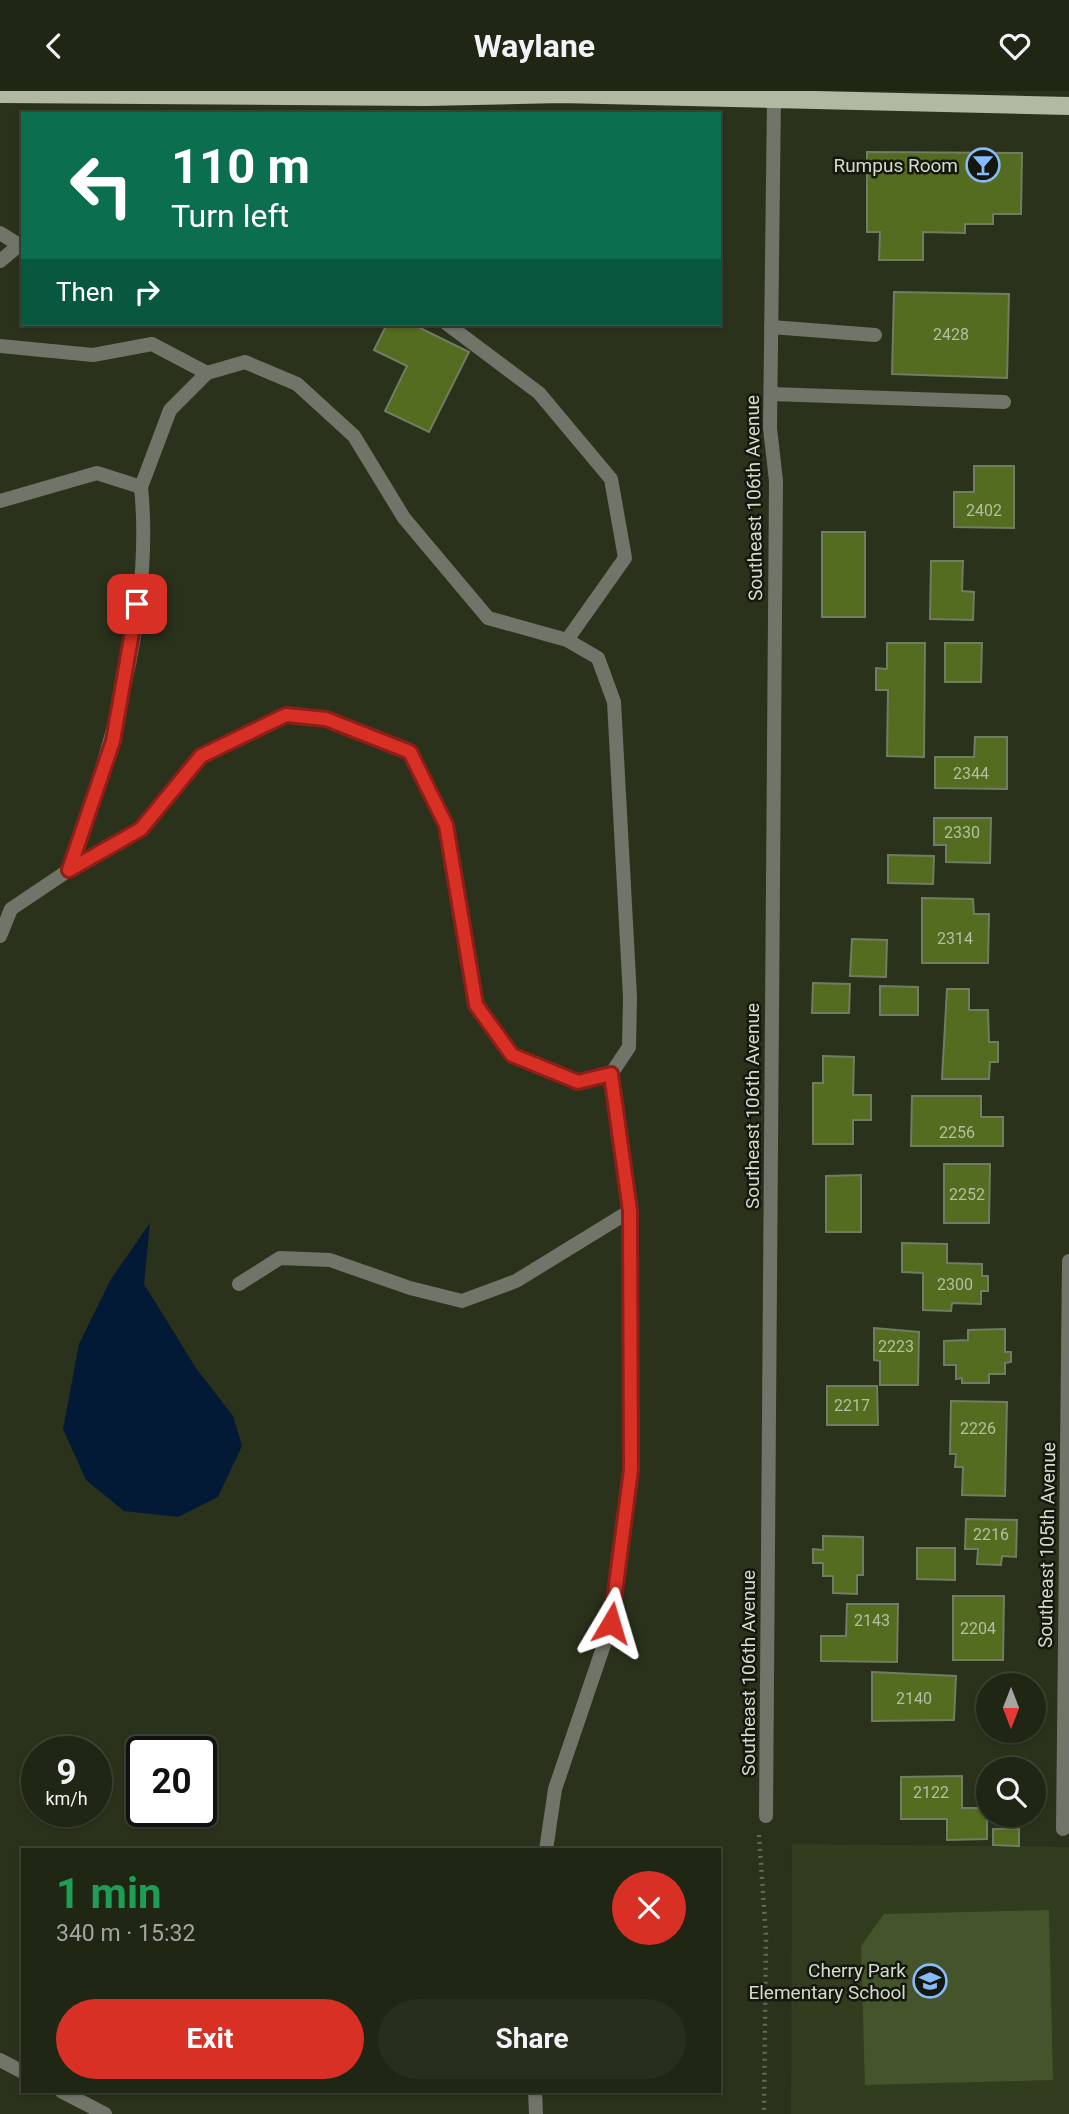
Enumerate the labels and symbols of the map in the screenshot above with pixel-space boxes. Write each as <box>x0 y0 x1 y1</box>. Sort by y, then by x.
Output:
bar icon: Rumpus Room <box>964 146 1002 184</box>
place label: Rumpus Room <box>833 154 958 177</box>
house number: 2428 <box>933 325 969 344</box>
street label: Southeast 106th Avenue <box>741 395 767 601</box>
house number: 2402 <box>966 501 1002 520</box>
pin <box>107 574 167 634</box>
house number: 2344 <box>953 764 989 783</box>
house number: 2330 <box>944 823 980 842</box>
house number: 2314 <box>937 929 973 948</box>
street label: Southeast 106th Avenue <box>741 1003 764 1209</box>
house number: 2256 <box>939 1123 975 1142</box>
house number: 2252 <box>949 1185 985 1204</box>
house number: 2300 <box>937 1275 973 1294</box>
house number: 2223 <box>878 1337 914 1356</box>
house number: 2217 <box>834 1396 870 1415</box>
house number: 2226 <box>960 1419 996 1438</box>
street label: Southeast 105th Avenue <box>1034 1442 1060 1648</box>
house number: 2216 <box>973 1525 1009 1544</box>
street label: Southeast 106th Avenue <box>737 1570 760 1776</box>
position arrow <box>574 1586 648 1660</box>
house number: 2143 <box>854 1611 890 1630</box>
house number: 2204 <box>960 1619 996 1638</box>
north arrow <box>976 1673 1046 1743</box>
house number: 2140 <box>896 1689 932 1708</box>
speed limit sign: 20 <box>126 1736 217 1827</box>
house number: 2122 <box>913 1783 949 1802</box>
place label: Cherry Park Elementary School <box>748 1959 906 2004</box>
school or university icon: Cherry Park Elementary School <box>911 1962 949 2000</box>

